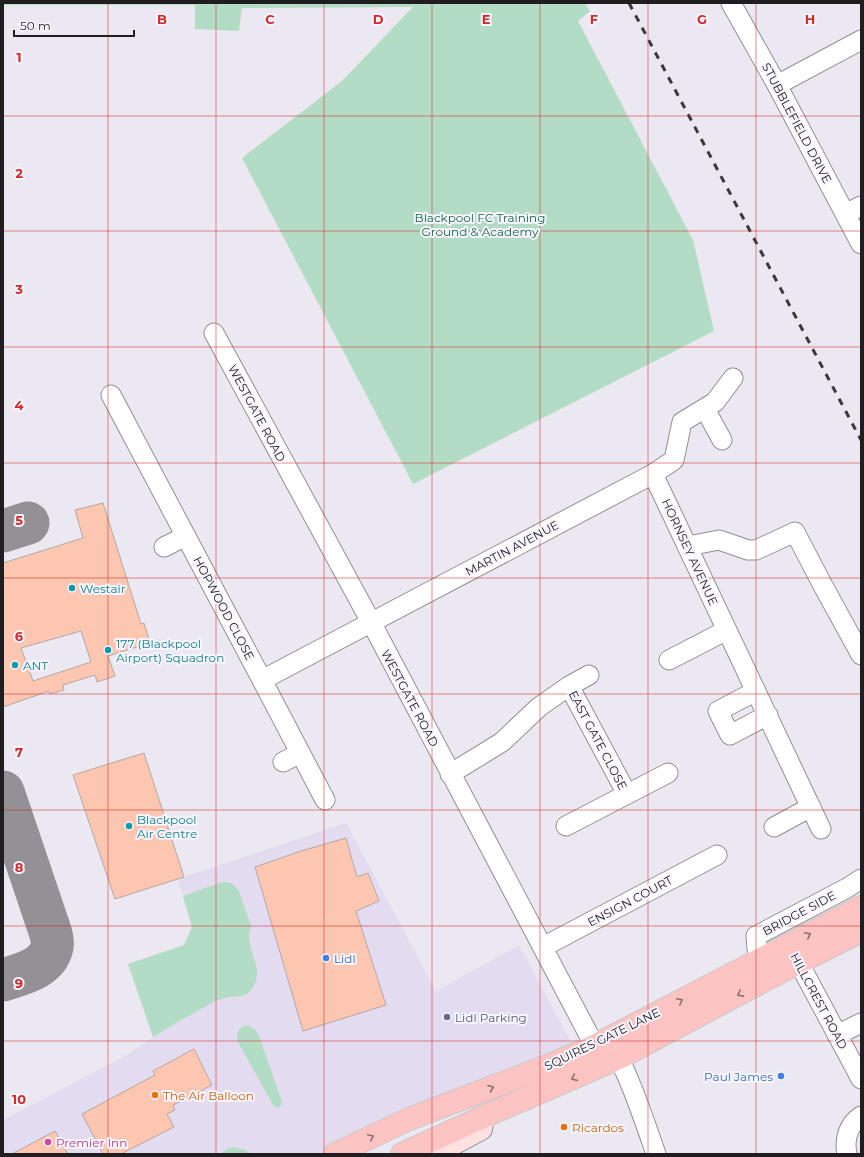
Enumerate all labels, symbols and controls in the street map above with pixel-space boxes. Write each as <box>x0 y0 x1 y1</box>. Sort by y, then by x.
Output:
text: B <box>157 11 167 27</box>
text: C <box>265 11 275 27</box>
text: D <box>373 11 384 27</box>
text: E <box>482 11 491 27</box>
text: F <box>590 11 598 27</box>
text: G <box>697 11 707 27</box>
text: H <box>805 11 815 27</box>
scale bar <box>14 12 134 38</box>
text: 50 m <box>20 18 51 33</box>
text: 1 <box>16 49 22 65</box>
street label: STUBBLEFIELD DRIVE <box>759 60 835 186</box>
text: 2 <box>15 165 23 181</box>
park label: Blackpool FC Training Ground & Academy <box>415 210 545 239</box>
text: 3 <box>14 281 23 297</box>
street label: WESTGATE ROAD <box>225 362 289 464</box>
text: 4 <box>15 397 24 413</box>
street label: HORNSEY AVENUE <box>659 496 721 608</box>
text: 5 <box>15 512 23 528</box>
street label: MARTIN AVENUE <box>463 517 561 579</box>
street label: HOPWOOD CLOSE <box>190 554 258 662</box>
place label: Westair <box>80 581 126 596</box>
marker: Westair <box>67 583 77 593</box>
text: 6 <box>15 628 24 644</box>
place label: 177 (Blackpool Airport) Squadron <box>116 636 224 665</box>
marker: 177 (Blackpool Airport) Squadron <box>103 645 113 655</box>
street label: WESTGATE ROAD <box>378 647 442 749</box>
place label: ANT <box>23 658 48 673</box>
marker: ANT <box>10 660 20 670</box>
street label: EAST GATE CLOSE <box>565 688 631 792</box>
text: 7 <box>15 744 23 760</box>
place label: Blackpool Air Centre <box>137 812 197 841</box>
marker: Blackpool Air Centre <box>124 821 134 831</box>
text: 8 <box>15 859 24 875</box>
street label: ENSIGN COURT <box>585 872 675 930</box>
street label: BRIDGE SIDE <box>760 887 838 939</box>
one-way arrow <box>804 932 811 939</box>
street label: HILLCREST ROAD <box>787 950 851 1052</box>
place label: Lidl <box>334 951 356 966</box>
marker: Lidl <box>321 953 331 963</box>
text: 9 <box>15 975 23 991</box>
one-way arrow <box>736 989 744 996</box>
one-way arrow <box>676 998 684 1006</box>
street label: SQUIRES GATE LANE <box>542 1004 662 1074</box>
place label: Lidl Parking <box>455 1010 527 1025</box>
marker: Lidl Parking <box>442 1012 452 1022</box>
place label: Paul James <box>704 1069 773 1084</box>
marker: Paul James <box>776 1071 786 1081</box>
one-way arrow <box>570 1073 578 1081</box>
one-way arrow <box>487 1085 494 1093</box>
place label: The Air Balloon <box>163 1088 254 1103</box>
marker: The Air Balloon <box>150 1090 160 1100</box>
text: 10 <box>12 1091 26 1107</box>
place label: Ricardos <box>572 1120 624 1135</box>
marker: Ricardos <box>559 1122 569 1132</box>
one-way arrow <box>366 1134 374 1142</box>
place label: Premier Inn <box>56 1135 127 1150</box>
marker: Premier Inn <box>43 1137 53 1147</box>

